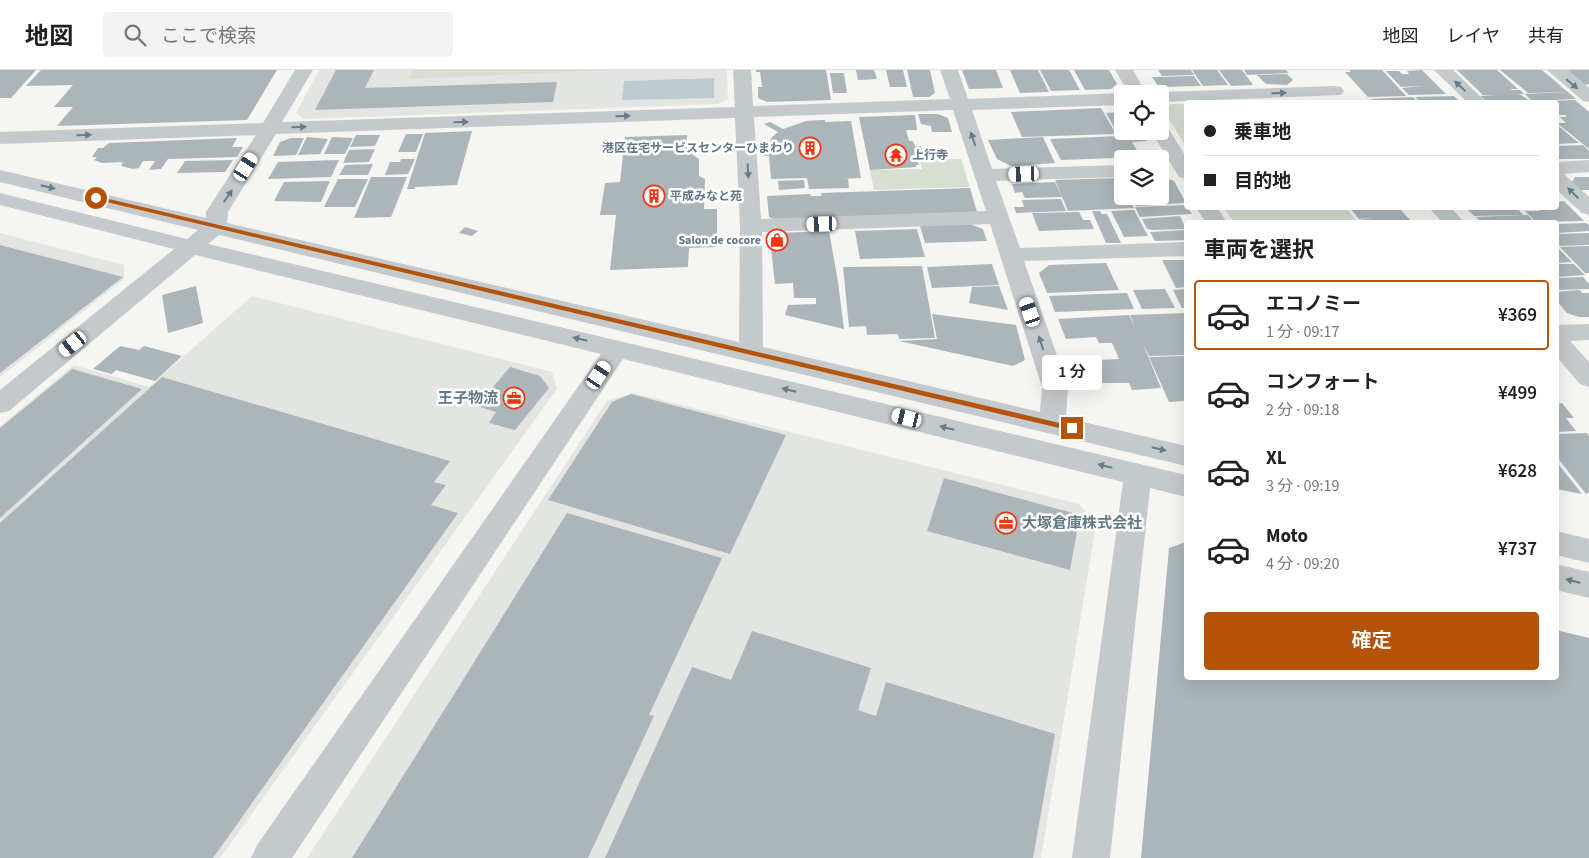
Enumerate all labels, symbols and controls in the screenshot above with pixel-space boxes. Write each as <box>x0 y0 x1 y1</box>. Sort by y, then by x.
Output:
search box <box>103 12 453 57</box>
text: 地図 <box>25 19 73 54</box>
icon: search <box>121 21 149 49</box>
text: ここで検索 <box>161 23 256 50</box>
text: 地図 <box>1383 24 1419 49</box>
text: レイヤ <box>1447 24 1500 49</box>
text: 共有 <box>1528 24 1564 49</box>
one-way arrow <box>1566 78 1579 89</box>
one-way arrow <box>1454 80 1466 92</box>
map controls <box>1114 85 1169 205</box>
button: locate <box>1114 85 1169 140</box>
one-way arrow <box>1271 88 1287 96</box>
one-way arrow <box>616 112 632 120</box>
one-way arrow <box>453 117 469 125</box>
text: 乗車地 <box>1234 119 1291 146</box>
one-way arrow <box>291 123 307 131</box>
one-way arrow <box>76 130 92 138</box>
one-way arrow <box>969 131 976 146</box>
building icon: 港区在宅サービスセンターひまわり <box>798 136 822 160</box>
place label: 港区在宅サービスセンターひまわり <box>602 140 794 157</box>
temple icon: 上行寺 <box>884 143 908 167</box>
place label: 上行寺 <box>912 147 948 164</box>
car <box>231 150 260 184</box>
button: layers <box>1114 150 1169 205</box>
one-way arrow <box>745 163 753 179</box>
car <box>1008 166 1039 182</box>
text: 目的地 <box>1234 168 1291 195</box>
one-way arrow <box>40 183 55 191</box>
building icon: 平成みなと苑 <box>642 184 666 208</box>
route start <box>85 187 107 209</box>
one-way arrow <box>1567 187 1579 199</box>
place label: 平成みなと苑 <box>670 188 742 205</box>
one-way arrow <box>223 189 232 203</box>
car <box>806 216 837 232</box>
shop icon: Salon de cocore <box>765 228 789 252</box>
place label: Salon de cocore <box>678 232 761 249</box>
text: 車両を選択 <box>1204 234 1314 266</box>
text: エコノミー <box>1266 291 1361 318</box>
icon: car <box>1206 293 1251 338</box>
car <box>1018 295 1041 329</box>
text: ¥369 <box>1498 302 1537 329</box>
text: 1 分 · 09:17 <box>1266 321 1339 343</box>
car <box>56 329 89 359</box>
one-way arrow <box>572 335 588 343</box>
one-way arrow <box>1036 335 1044 350</box>
callout: 1 分 <box>1042 356 1102 390</box>
car <box>584 358 613 392</box>
text: 1 分 <box>1058 361 1086 383</box>
text: コンフォート <box>1266 369 1379 396</box>
icon: car <box>1206 371 1251 416</box>
text: ¥499 <box>1498 380 1537 407</box>
one-way arrow <box>782 385 797 393</box>
office icon: 王子物流 <box>502 386 526 410</box>
place label: 王子物流 <box>438 388 498 409</box>
text: 2 分 · 09:18 <box>1266 399 1339 421</box>
car <box>890 407 923 429</box>
route end <box>1061 417 1083 439</box>
one-way arrow <box>939 424 954 432</box>
one-way arrow <box>1152 445 1167 453</box>
text: XL <box>1266 445 1287 472</box>
icon: car <box>1206 449 1251 494</box>
text: ¥628 <box>1498 458 1537 485</box>
one-way arrow <box>1097 462 1112 470</box>
text: 3 分 · 09:19 <box>1266 475 1339 497</box>
office icon: 大塚倉庫株式会社 <box>994 511 1018 535</box>
place label: 大塚倉庫株式会社 <box>1022 513 1142 534</box>
text: Moto <box>1266 523 1308 550</box>
icon: car <box>1206 527 1251 572</box>
text: ¥737 <box>1498 536 1537 563</box>
text: 4 分 · 09:20 <box>1266 553 1339 575</box>
one-way arrow <box>1565 577 1580 585</box>
button: 確定 <box>1204 612 1539 670</box>

